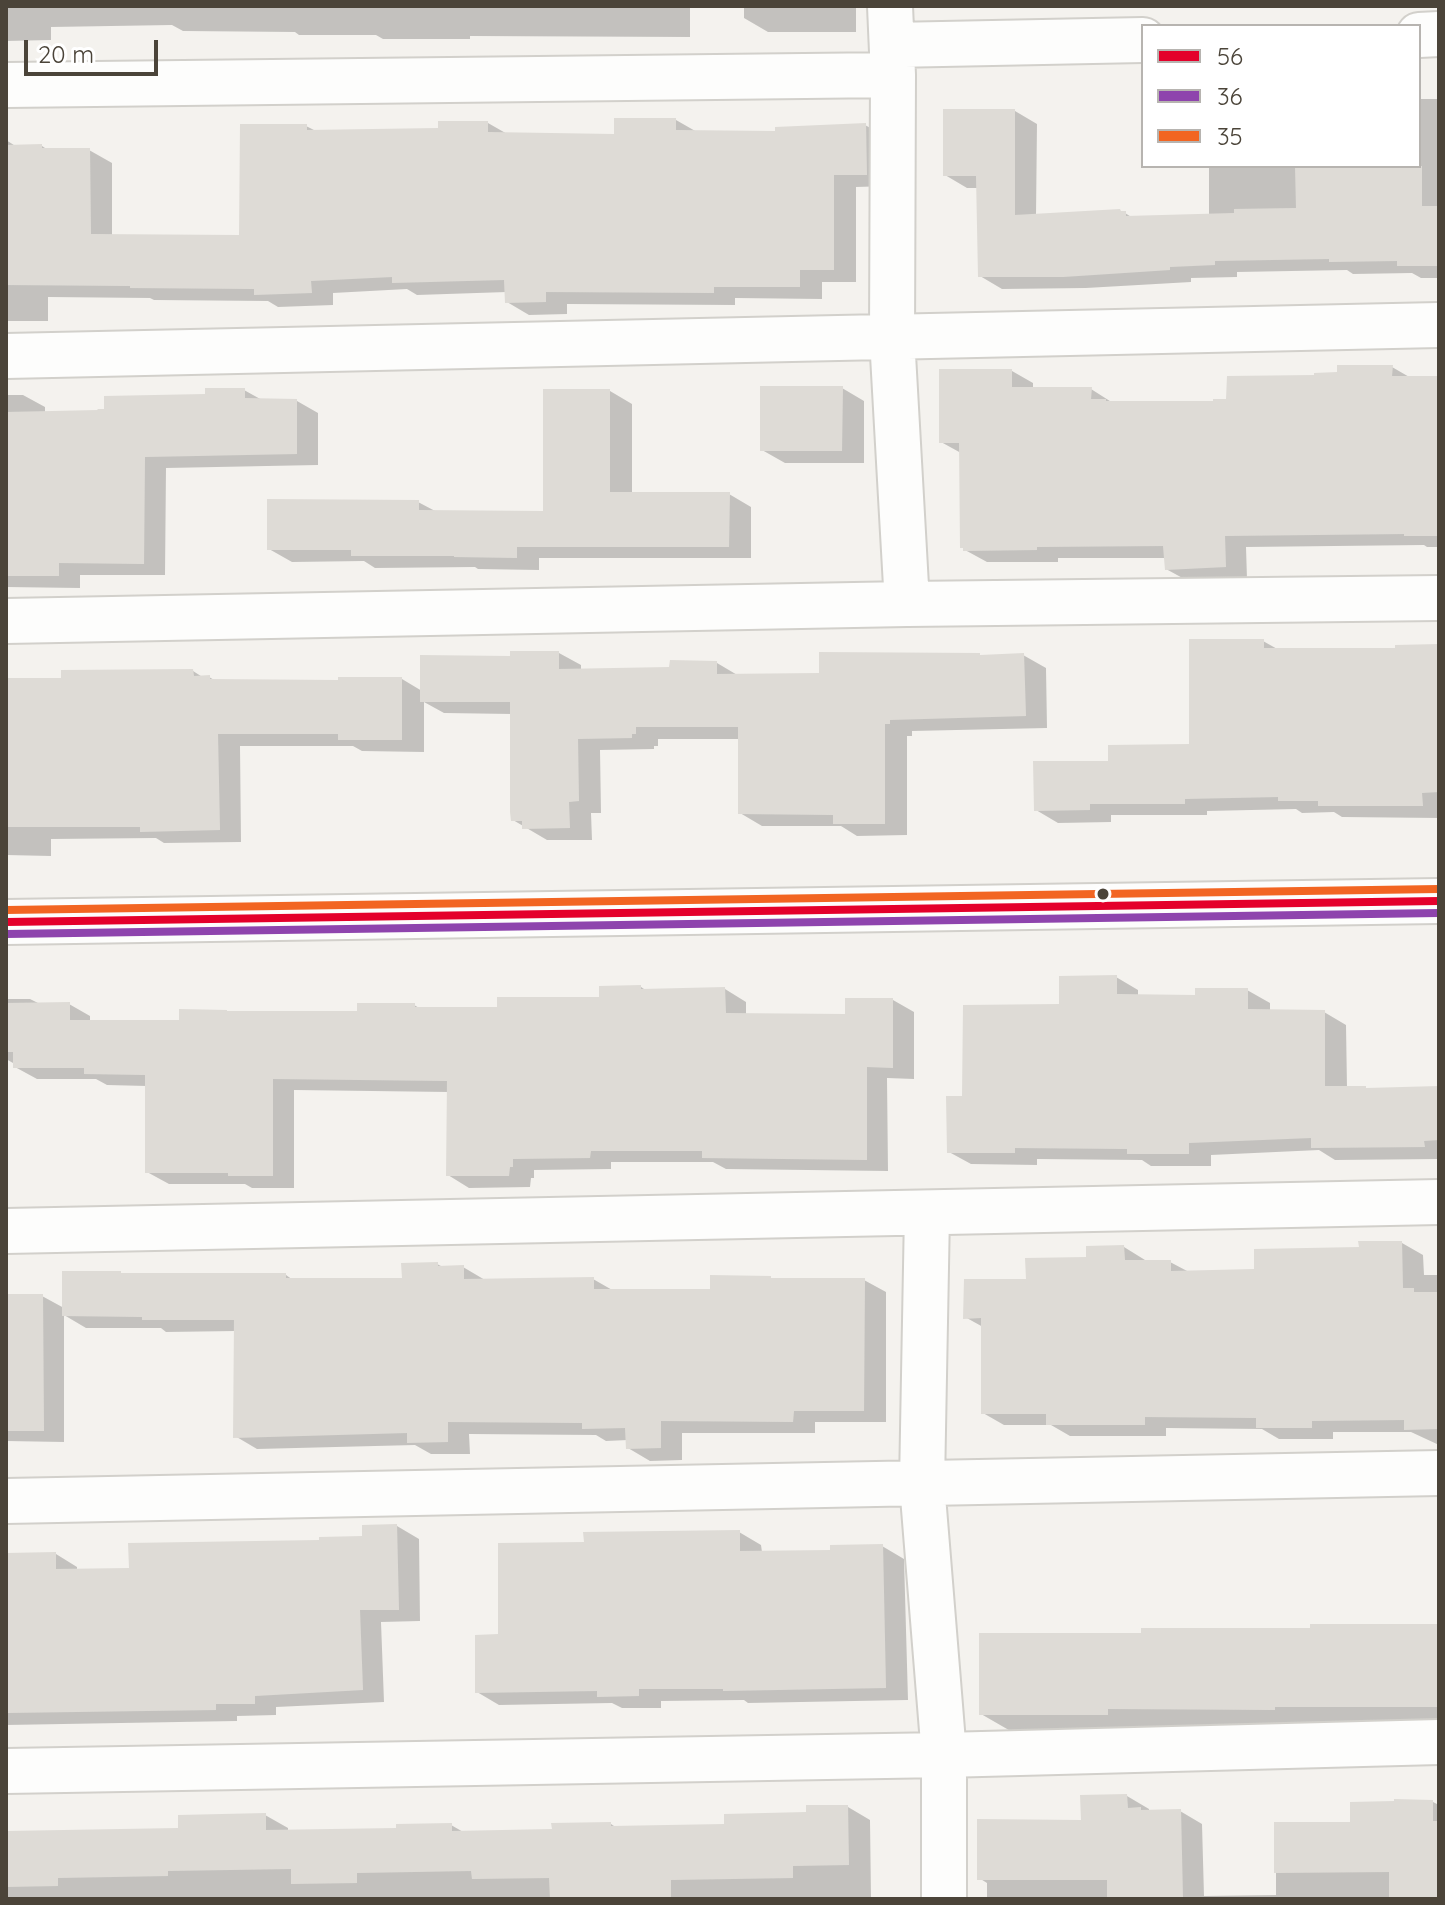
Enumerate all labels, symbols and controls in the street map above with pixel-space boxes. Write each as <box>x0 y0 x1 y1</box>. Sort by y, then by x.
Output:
scale bar <box>28 24 162 74</box>
legend <box>1141 24 1421 168</box>
text: 20 m <box>38 39 94 69</box>
text: 56 <box>1217 41 1243 71</box>
text: 36 <box>1217 81 1243 111</box>
text: 35 <box>1217 121 1243 151</box>
unlabelled marker <box>1095 886 1111 902</box>

